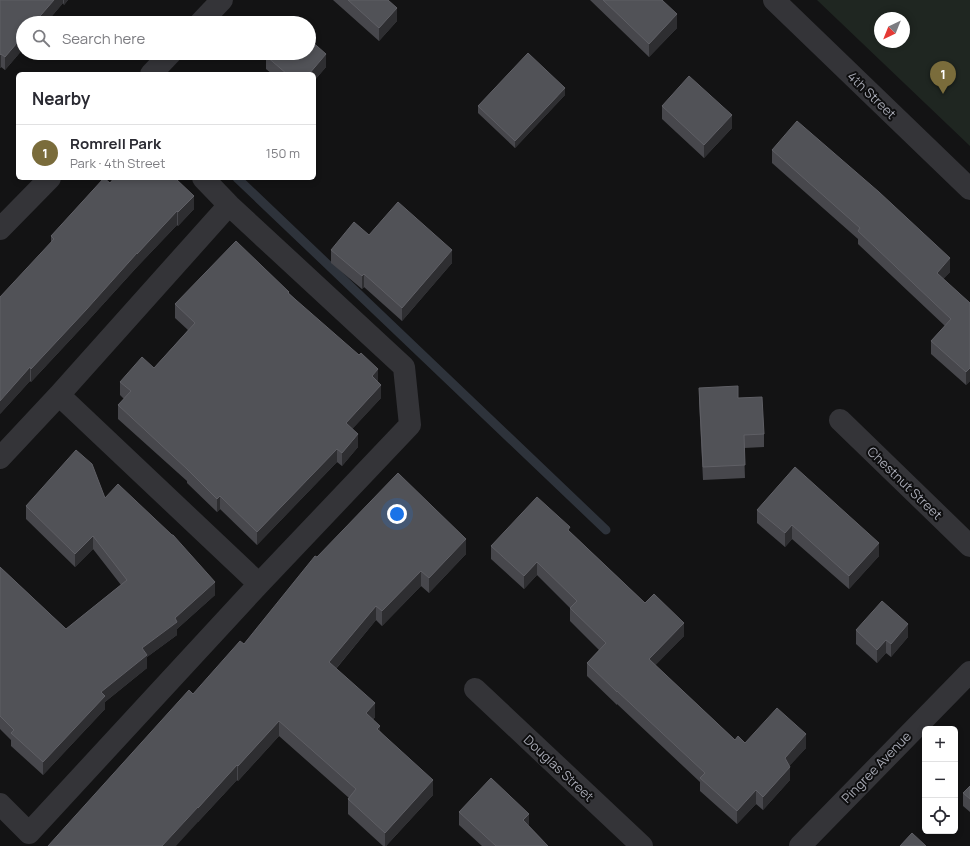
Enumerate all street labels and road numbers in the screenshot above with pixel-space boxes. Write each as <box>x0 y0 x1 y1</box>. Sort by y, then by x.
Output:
street label: 4th Street <box>844 67 900 123</box>
street label: Chestnut Street <box>863 442 947 524</box>
street label: Pingree Avenue <box>837 727 915 807</box>
street label: Douglas Street <box>520 731 598 805</box>

